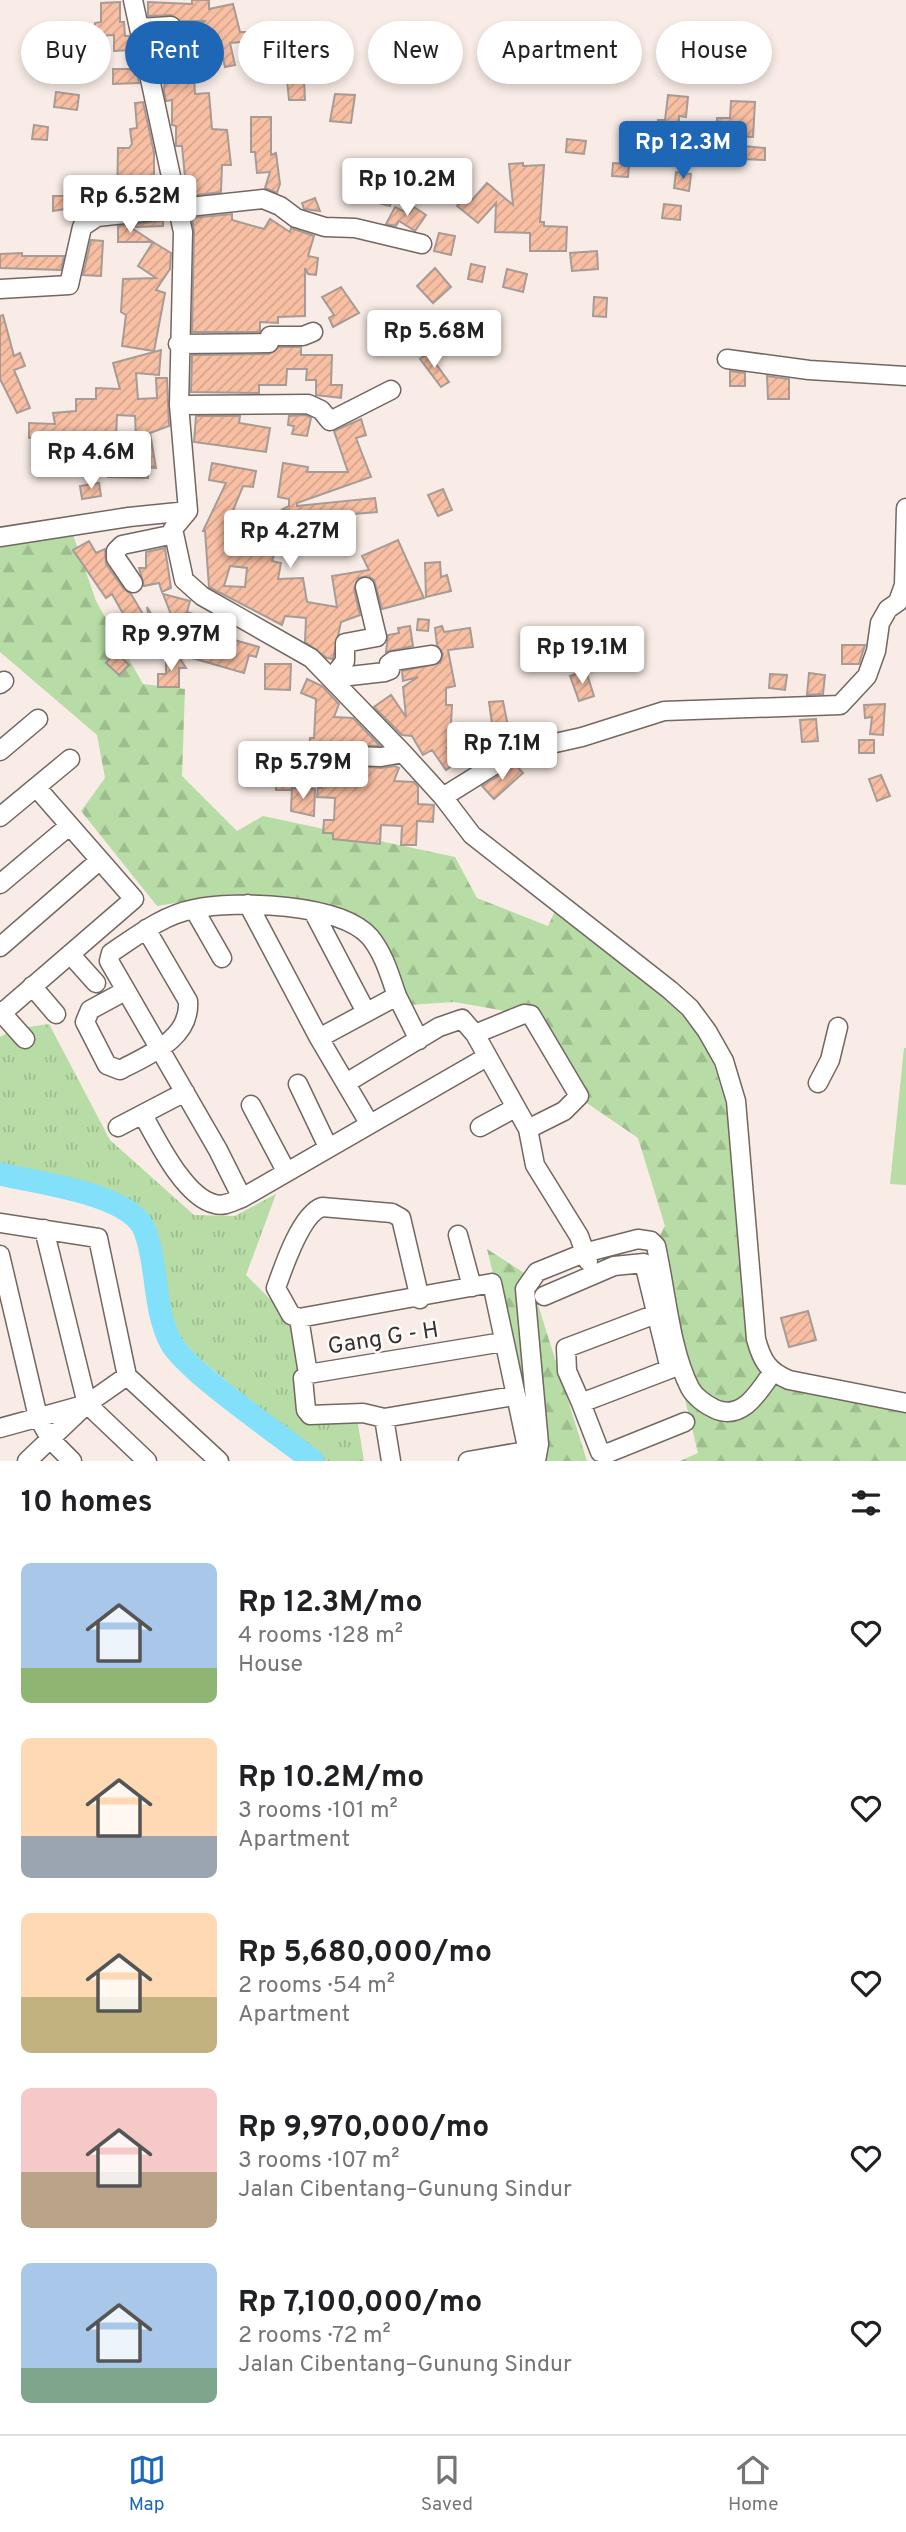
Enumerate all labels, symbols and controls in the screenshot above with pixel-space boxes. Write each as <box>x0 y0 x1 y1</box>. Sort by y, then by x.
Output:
chip: Buy <box>21 21 111 84</box>
chip: Rent <box>125 21 224 84</box>
chip: Filters <box>238 21 354 84</box>
chip: New <box>368 21 463 84</box>
chip: Apartment <box>477 21 642 84</box>
chip: House <box>656 21 772 84</box>
pin: Rp 12.3M <box>611 122 755 181</box>
text: Rp 12.3M <box>635 129 731 158</box>
pin: Rp 10.2M <box>335 158 479 218</box>
text: Rp 10.2M <box>358 166 456 195</box>
pin: Rp 6.52M <box>58 176 202 235</box>
text: Rp 6.52M <box>79 183 181 212</box>
pin: Rp 5.68M <box>362 310 506 370</box>
text: Rp 5.68M <box>383 318 485 347</box>
pin: Rp 4.6M <box>26 432 156 491</box>
text: Rp 4.6M <box>47 439 135 468</box>
pin: Rp 4.27M <box>218 510 362 570</box>
text: Rp 4.27M <box>240 518 340 547</box>
pin: Rp 9.97M <box>99 614 243 673</box>
text: Rp 9.97M <box>121 621 221 650</box>
pin: Rp 19.1M <box>510 626 654 686</box>
text: Rp 19.1M <box>536 634 628 663</box>
pin: Rp 7.1M <box>437 722 567 782</box>
text: Rp 7.1M <box>463 730 541 759</box>
pin: Rp 5.79M <box>231 742 375 801</box>
text: Rp 5.79M <box>254 749 352 778</box>
street label: Gang G - H <box>326 1316 441 1363</box>
icon: filters <box>847 1484 885 1522</box>
text: 10 homes <box>21 1485 152 1522</box>
text: Rp 12.3M/mo <box>238 1585 422 1622</box>
icon: home <box>77 1591 161 1675</box>
icon: heart <box>847 1614 885 1652</box>
text: 4 rooms · 128 m² <box>238 1622 403 1651</box>
text: House <box>238 1651 303 1680</box>
text: Rp 10.2M/mo <box>238 1760 424 1797</box>
icon: home <box>77 1766 161 1850</box>
icon: heart <box>847 1789 885 1827</box>
text: 3 rooms · 101 m² <box>238 1797 398 1826</box>
text: Apartment <box>238 1826 350 1855</box>
text: Rp 5,680,000/mo <box>238 1935 492 1972</box>
icon: home <box>77 1941 161 2025</box>
icon: heart <box>847 1964 885 2002</box>
text: 2 rooms · 54 m² <box>238 1972 395 2001</box>
text: Apartment <box>238 2001 350 2030</box>
text: Rp 9,970,000/mo <box>238 2110 489 2147</box>
icon: home <box>77 2116 161 2200</box>
icon: heart <box>847 2139 885 2177</box>
text: 3 rooms · 107 m² <box>238 2147 400 2176</box>
text: Jalan Cibentang–Gunung Sindur <box>238 2176 572 2205</box>
text: Rp 7,100,000/mo <box>238 2285 482 2322</box>
icon: home <box>77 2291 161 2375</box>
icon: heart <box>847 2314 885 2352</box>
text: 2 rooms · 72 m² <box>238 2322 391 2351</box>
text: Jalan Cibentang–Gunung Sindur <box>238 2351 572 2380</box>
tab: Map <box>128 2451 166 2517</box>
tab: Saved <box>421 2451 473 2517</box>
tab: Home <box>728 2451 778 2517</box>

